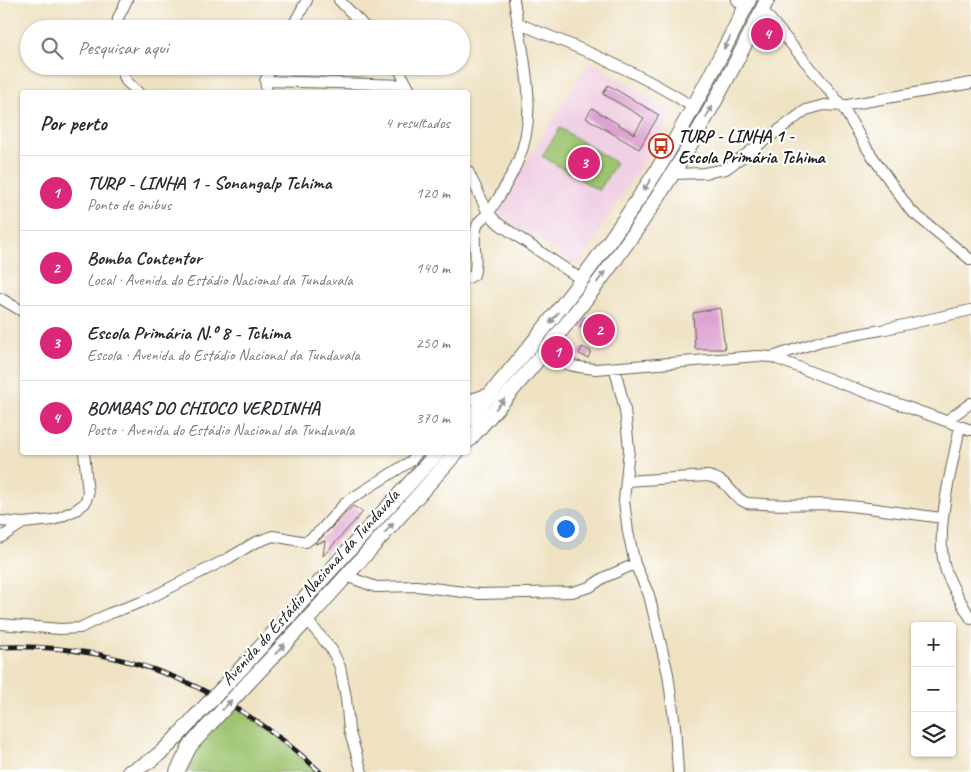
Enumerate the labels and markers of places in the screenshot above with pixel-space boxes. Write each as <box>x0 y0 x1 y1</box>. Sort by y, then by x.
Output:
pin: 4 <box>751 15 783 53</box>
place label: TURP - LINHA 1 - Escola Primária Tchima <box>678 125 826 168</box>
bus stop icon: TURP - LINHA 1 - Escola Primária Tchima <box>648 133 674 159</box>
pin: 3 <box>568 144 600 182</box>
pin: 2 <box>583 311 615 349</box>
pin: 1 <box>541 333 573 371</box>

